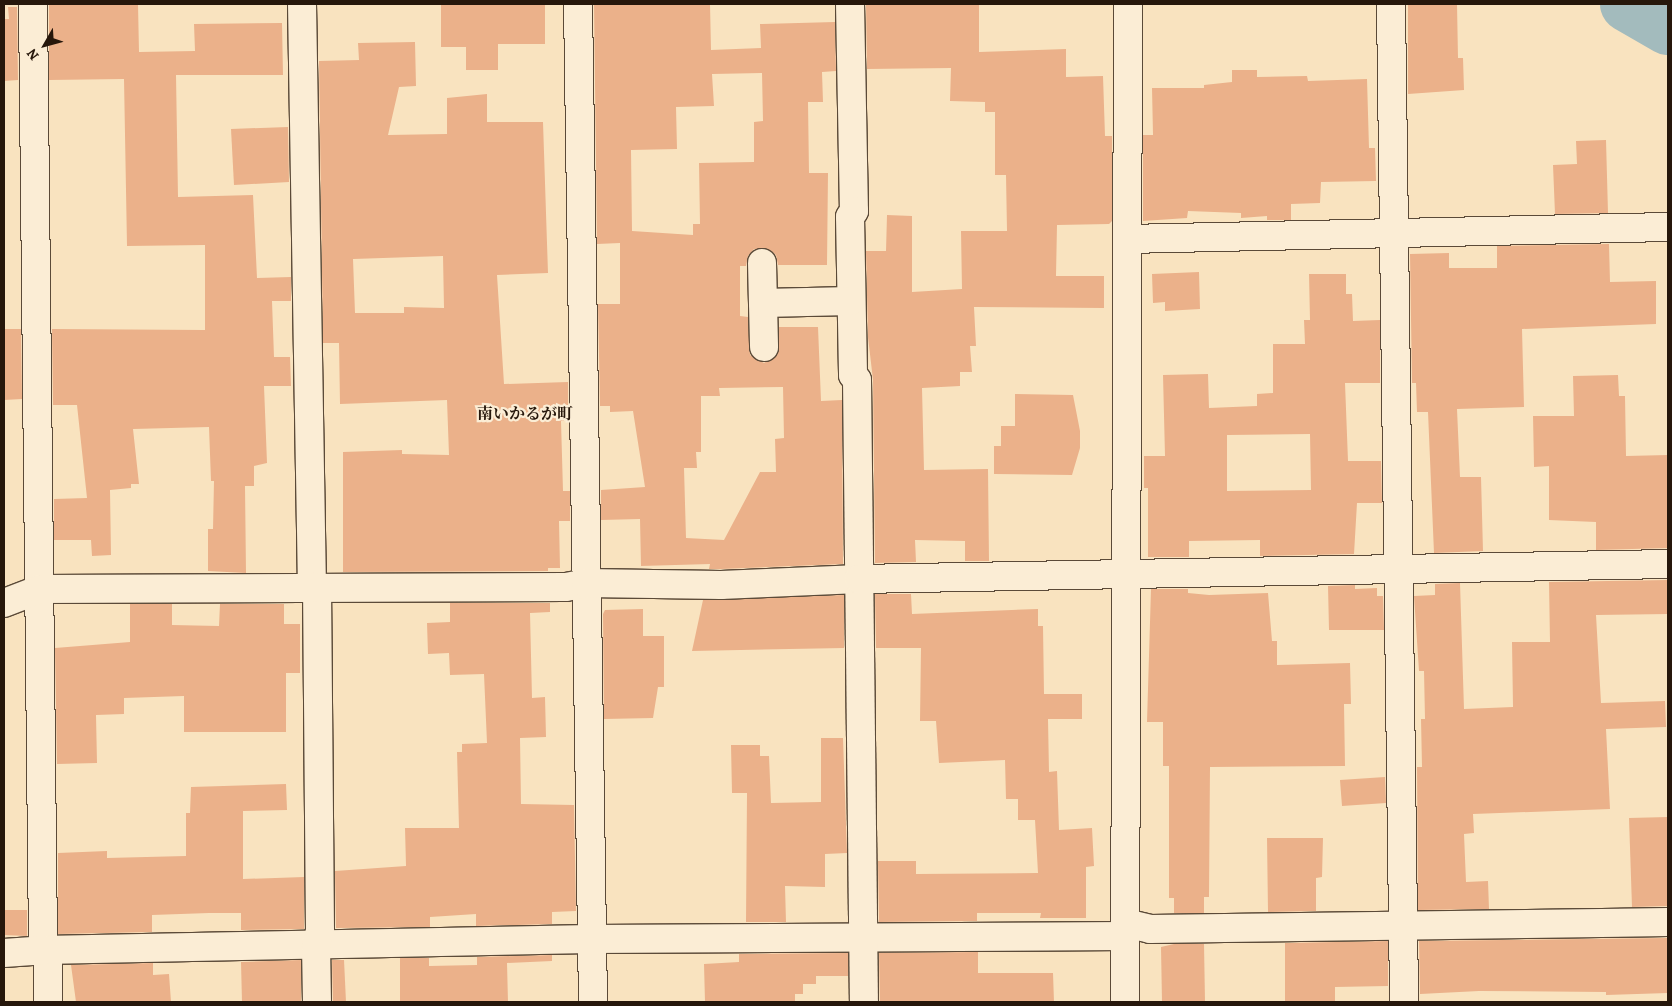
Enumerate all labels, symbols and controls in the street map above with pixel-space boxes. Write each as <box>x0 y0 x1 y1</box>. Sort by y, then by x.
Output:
north arrow <box>20 20 70 70</box>
text: N <box>22 45 43 64</box>
district label: 南いかるが町 <box>477 404 573 424</box>

